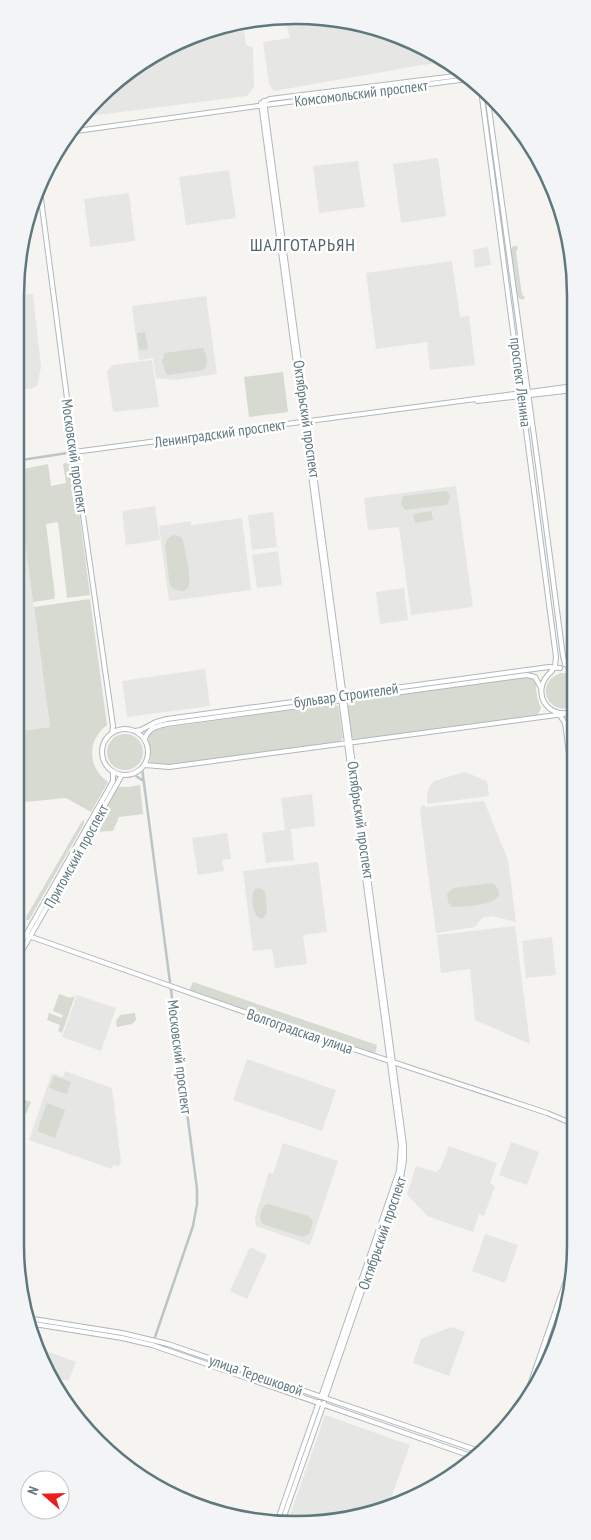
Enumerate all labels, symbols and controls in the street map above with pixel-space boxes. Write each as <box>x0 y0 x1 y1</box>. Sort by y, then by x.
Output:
street label: Комсомольский проспект <box>293 75 429 111</box>
district label: ШАЛГОТАРЬЯН <box>250 233 356 256</box>
street label: проспект Ленина <box>506 336 536 428</box>
street label: Октябрьский проспект <box>289 359 325 479</box>
street label: Московский проспект <box>58 398 92 515</box>
street label: Ленинградский проспект <box>152 414 287 452</box>
street label: бульвар Строителей <box>293 678 399 712</box>
street label: Октябрьский проспект <box>343 760 379 880</box>
street label: Притомский проспект <box>40 801 112 911</box>
street label: Московский проспект <box>164 999 196 1115</box>
street label: Волгоградская улица <box>245 1004 355 1058</box>
street label: Октябрьский проспект <box>354 1174 410 1292</box>
street label: улица Терешковой <box>207 1350 305 1400</box>
north arrow <box>20 1470 70 1520</box>
text: N <box>23 1484 43 1497</box>

